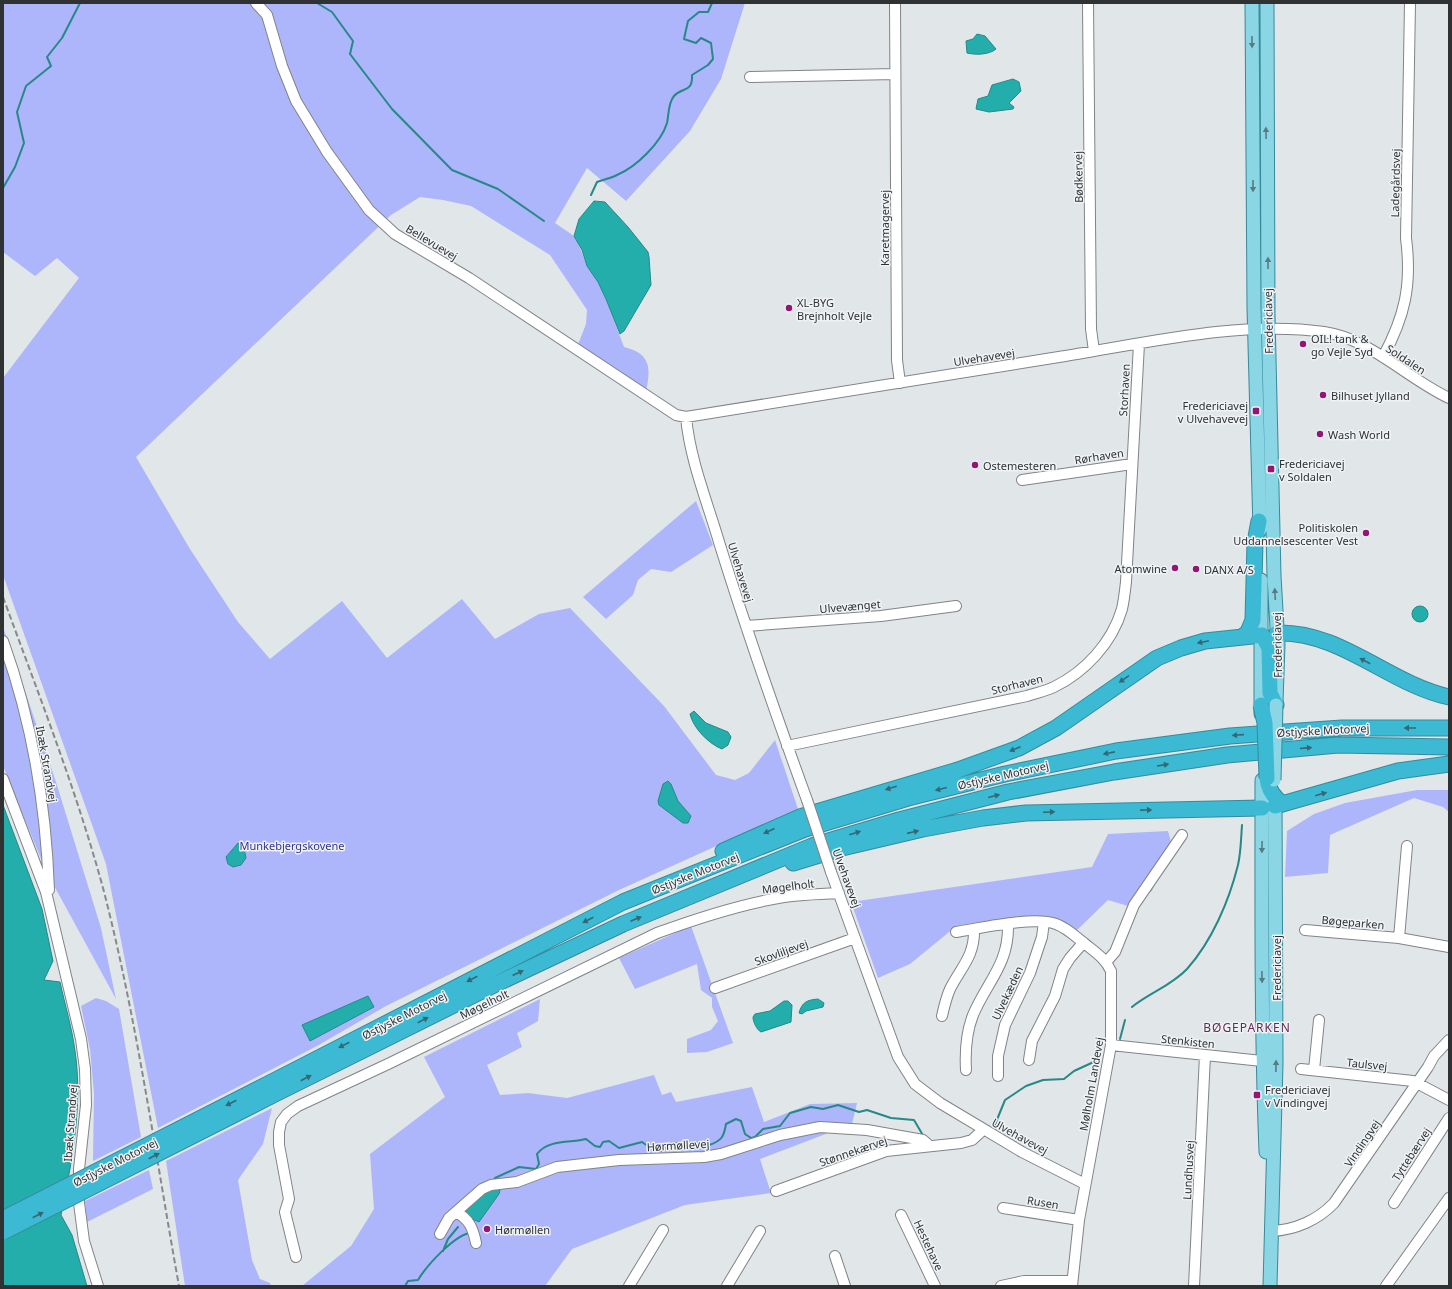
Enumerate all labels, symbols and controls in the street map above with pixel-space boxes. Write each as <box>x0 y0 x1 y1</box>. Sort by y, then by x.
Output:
one-way arrow <box>1249 36 1256 48</box>
one-way arrow <box>1263 126 1269 139</box>
street label: Ladegårdsvej <box>1387 148 1403 218</box>
street label: Bødkervej <box>1070 151 1086 203</box>
one-way arrow <box>1250 180 1256 193</box>
street label: Karetmagervej <box>877 190 892 266</box>
street label: Bellevuevej <box>403 221 461 263</box>
one-way arrow <box>1265 256 1271 269</box>
street label: Fredericiavej <box>1260 288 1276 354</box>
place label: XL-BYG Brejnholt Vejle <box>797 295 872 323</box>
marker: XL-BYG Brejnholt Vejle <box>784 303 794 313</box>
place label: OIL! tank & go Vejle Syd <box>1311 331 1373 359</box>
marker: OIL! tank & go Vejle Syd <box>1298 339 1308 349</box>
street label: Soldalen <box>1383 341 1429 377</box>
street label: Ulvehavevej <box>952 345 1016 369</box>
street label: Storhaven <box>1115 363 1133 417</box>
place label: Bilhuset Jylland <box>1331 388 1410 403</box>
marker: Bilhuset Jylland <box>1318 390 1328 400</box>
place label: Fredericiavej v Ulvehavevej <box>1178 398 1248 426</box>
marker: Fredericiavej v Ulvehavevej <box>1251 406 1261 416</box>
place label: Wash World <box>1328 427 1390 442</box>
marker: Wash World <box>1315 429 1325 439</box>
street label: Rørhaven <box>1073 445 1125 467</box>
place label: Fredericiavej v Soldalen <box>1279 456 1345 484</box>
place label: Ostemesteren <box>983 458 1056 473</box>
marker: Ostemesteren <box>970 460 980 470</box>
marker: Fredericiavej v Soldalen <box>1266 464 1276 474</box>
place label: Politiskolen Uddannelsescenter Vest <box>1233 520 1358 548</box>
marker: Politiskolen Uddannelsescenter Vest <box>1361 528 1371 538</box>
street label: Ulvehavevej <box>725 540 757 604</box>
place label: Atomwine <box>1115 561 1167 576</box>
place label: DANX A/S <box>1204 562 1254 577</box>
marker: Atomwine <box>1170 563 1180 573</box>
marker: DANX A/S <box>1191 564 1201 574</box>
one-way arrow <box>1272 587 1278 600</box>
street label: Ulvevænget <box>819 596 881 616</box>
street label: Fredericiavej <box>1269 612 1285 678</box>
one-way arrow <box>1197 639 1210 645</box>
one-way arrow <box>1359 658 1371 664</box>
street label: Storhaven <box>990 670 1044 698</box>
one-way arrow <box>1119 675 1129 683</box>
street label: Østjyske Motorvej <box>1276 720 1370 740</box>
street label: Ibæk Strandvej <box>33 725 61 803</box>
one-way arrow <box>1403 725 1416 731</box>
one-way arrow <box>1232 732 1244 739</box>
one-way arrow <box>1300 745 1312 752</box>
one-way arrow <box>1009 747 1021 753</box>
one-way arrow <box>1103 750 1116 756</box>
street label: Østjyske Motorvej <box>956 757 1050 793</box>
one-way arrow <box>1157 762 1169 768</box>
one-way arrow <box>885 786 897 792</box>
one-way arrow <box>935 787 948 793</box>
one-way arrow <box>1314 790 1327 796</box>
one-way arrow <box>988 792 1000 798</box>
one-way arrow <box>1140 807 1153 813</box>
one-way arrow <box>1043 809 1056 815</box>
one-way arrow <box>763 828 774 834</box>
one-way arrow <box>907 828 919 834</box>
one-way arrow <box>849 830 861 836</box>
park label: Munkebjergskovene <box>239 838 345 853</box>
one-way arrow <box>1259 841 1265 854</box>
street label: Ulvehavevej <box>829 846 865 910</box>
street label: Østjyske Motorvej <box>649 849 741 897</box>
street label: Møgelholt <box>761 875 815 897</box>
street label: Bøgeparken <box>1321 912 1385 932</box>
one-way arrow <box>631 915 643 921</box>
one-way arrow <box>582 916 593 923</box>
street label: Skovliljevej <box>752 935 810 969</box>
street label: Fredericiavej <box>1269 935 1284 1001</box>
street label: Ulvekæden <box>988 964 1026 1022</box>
one-way arrow <box>512 970 524 976</box>
one-way arrow <box>1259 971 1265 984</box>
one-way arrow <box>466 976 478 982</box>
street label: Møgelholt <box>457 986 511 1022</box>
street label: Østjyske Motorvej <box>359 987 449 1043</box>
one-way arrow <box>417 1017 428 1023</box>
district label: BØGEPARKEN <box>1203 1019 1291 1036</box>
street label: Stenkisten <box>1160 1031 1216 1051</box>
street label: Mølholm Landevej <box>1075 1036 1107 1132</box>
one-way arrow <box>338 1042 350 1048</box>
street label: Taulsvej <box>1346 1054 1388 1074</box>
one-way arrow <box>1273 1059 1279 1072</box>
one-way arrow <box>300 1075 312 1081</box>
place label: Fredericiavej v Vindingvej <box>1265 1082 1331 1110</box>
street label: Ibæk Strandvej <box>60 1084 80 1162</box>
marker: Fredericiavej v Vindingvej <box>1252 1090 1262 1100</box>
one-way arrow <box>226 1100 237 1106</box>
street label: Ulvehavevej <box>989 1114 1051 1158</box>
street label: Vindingvej <box>1341 1116 1383 1170</box>
street label: Tyttebærvej <box>1388 1124 1434 1184</box>
street label: Stønnekærvej <box>817 1132 889 1170</box>
street label: Østjyske Motorvej <box>70 1134 160 1190</box>
street label: Hørmøllevej <box>646 1136 710 1154</box>
street label: Lundhusvej <box>1179 1140 1197 1200</box>
one-way arrow <box>148 1152 159 1159</box>
street label: Rusen <box>1026 1192 1060 1212</box>
one-way arrow <box>32 1211 44 1218</box>
street label: Hestehave <box>911 1217 947 1273</box>
place label: Hørmøllen <box>495 1222 550 1237</box>
marker: Hørmøllen <box>482 1224 492 1234</box>

